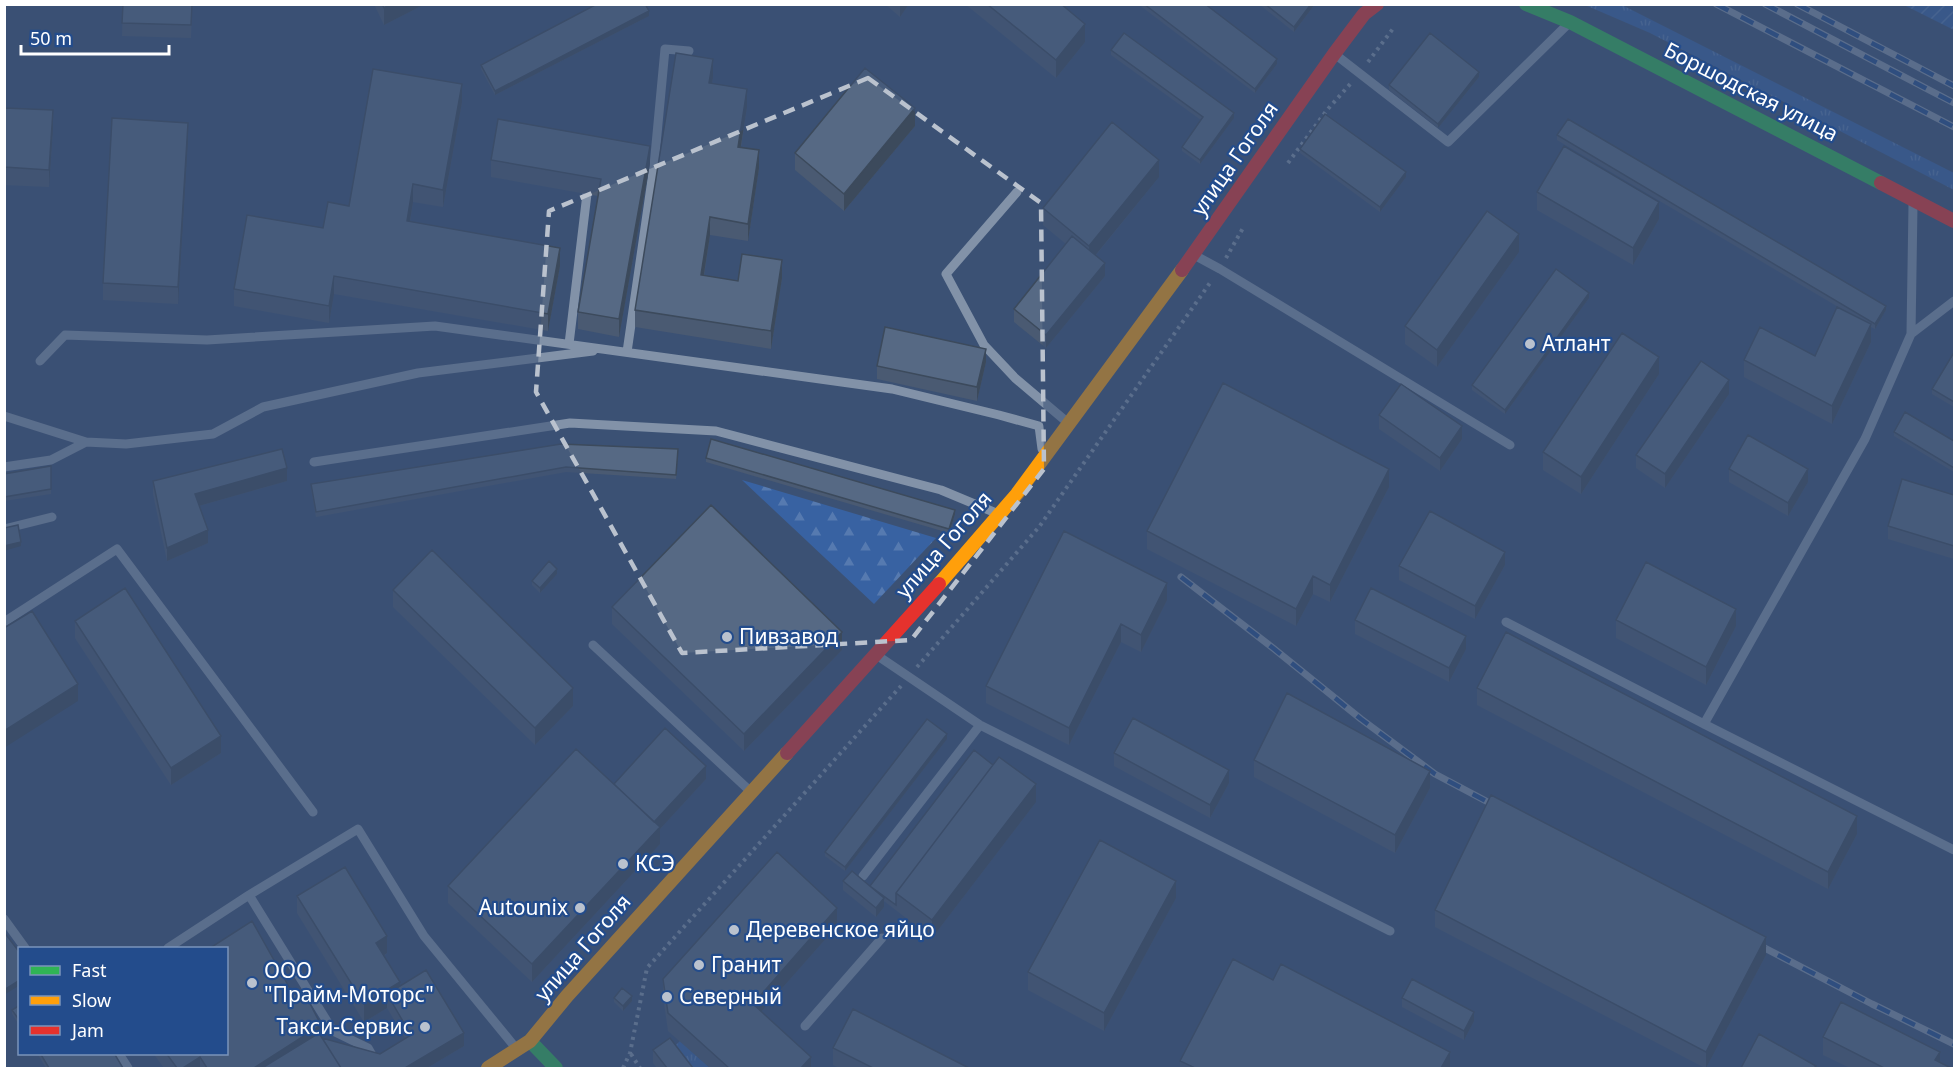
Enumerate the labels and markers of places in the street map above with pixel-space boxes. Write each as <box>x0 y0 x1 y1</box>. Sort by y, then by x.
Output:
place label: Атлант <box>1542 329 1611 357</box>
marker: Атлант <box>1523 337 1537 351</box>
place label: Пивзавод <box>739 622 838 650</box>
marker: Пивзавод <box>720 630 734 644</box>
place label: КСЭ <box>635 849 675 877</box>
marker: КСЭ <box>616 857 630 871</box>
place label: Autounix <box>479 893 568 921</box>
marker: Autounix <box>573 901 587 915</box>
place label: Деревенское яйцо <box>746 915 935 943</box>
marker: Деревенское яйцо <box>727 923 741 937</box>
place label: Гранит <box>711 950 781 978</box>
place label: ООО "Прайм-Моторс" <box>264 956 434 1008</box>
marker: Гранит <box>692 958 706 972</box>
marker: ООО "Прайм-Моторс" <box>245 976 259 990</box>
place label: Северный <box>679 982 782 1010</box>
marker: Северный <box>660 990 674 1004</box>
place label: Такси-Сервис <box>277 1012 413 1040</box>
marker: Такси-Сервис <box>418 1020 432 1034</box>

